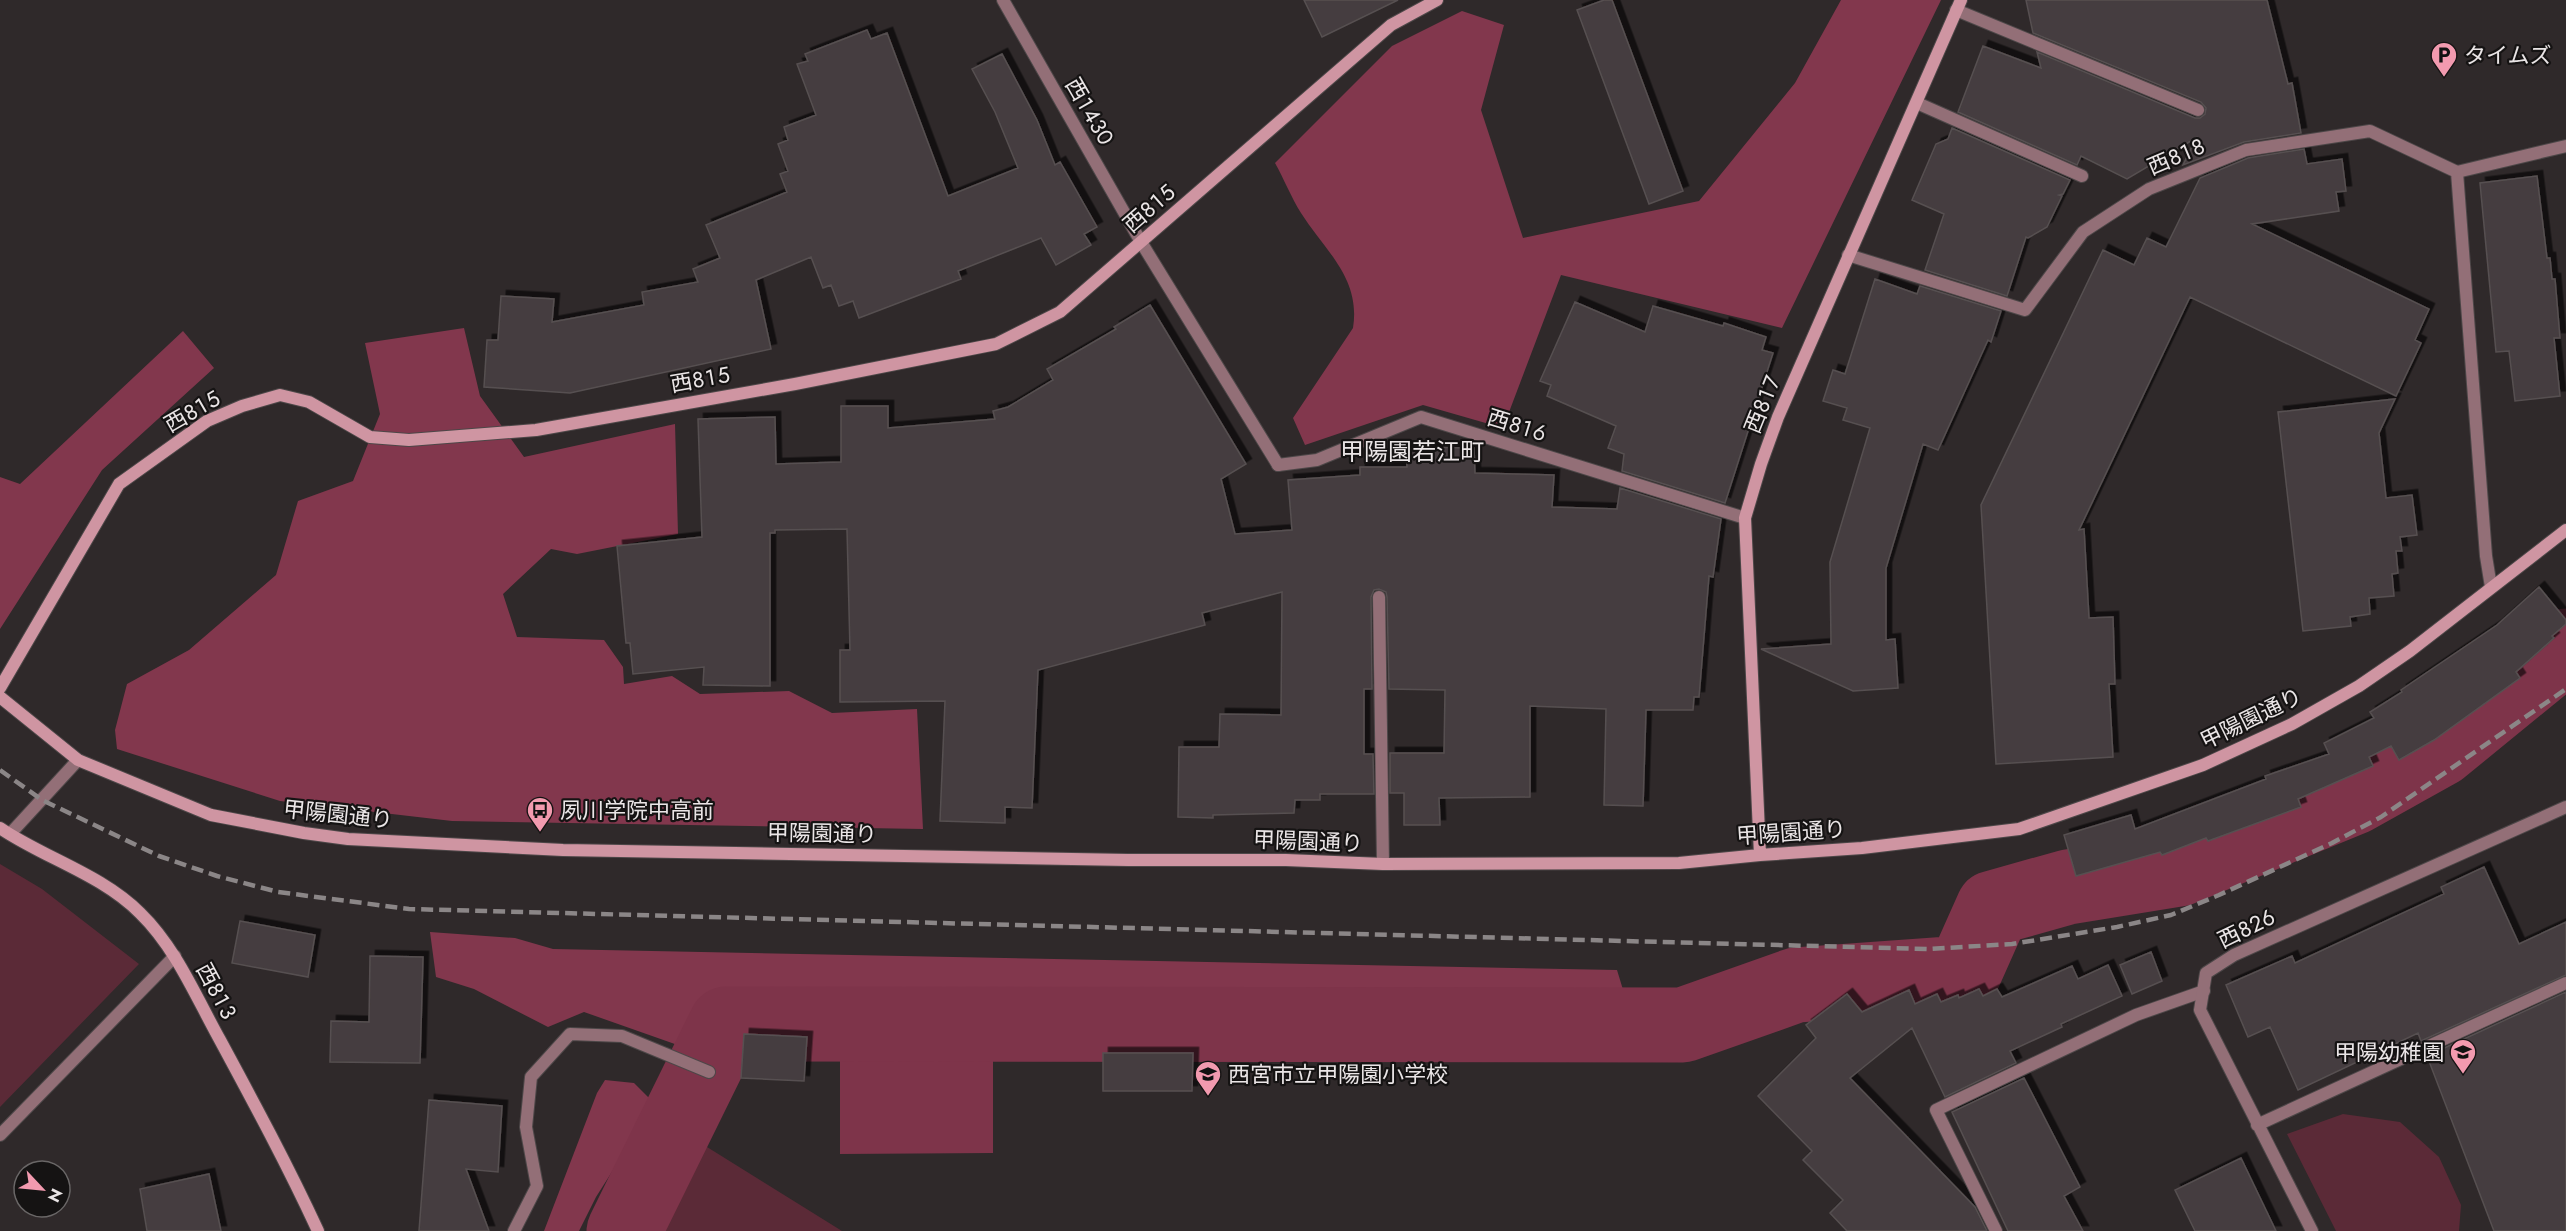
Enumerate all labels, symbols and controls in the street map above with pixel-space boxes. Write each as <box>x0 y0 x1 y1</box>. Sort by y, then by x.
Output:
place label: タイムズ <box>2464 39 2552 71</box>
parking icon: タイムズ <box>2429 40 2459 78</box>
street label: 西１４３０ <box>1058 71 1122 151</box>
street label: 西８１８ <box>2142 129 2210 183</box>
street label: 西８１５ <box>1116 176 1182 240</box>
street label: 西８１５ <box>668 358 732 400</box>
street label: 西８１７ <box>1736 370 1788 438</box>
street label: 西８１５ <box>158 382 226 440</box>
street label: 西８１６ <box>1483 401 1551 449</box>
district label: 甲陽園若江町 <box>1340 434 1484 469</box>
street label: 甲陽園通り <box>2195 680 2307 756</box>
street label: 甲陽園通り <box>282 792 394 836</box>
place label: 夙川学院中高前 <box>560 794 714 826</box>
bus stop icon: 夙川学院中高前 <box>525 795 555 833</box>
street label: 甲陽園通り <box>1735 812 1847 852</box>
street label: 甲陽園通り <box>767 816 877 850</box>
street label: 甲陽園通り <box>1252 823 1364 859</box>
street label: 西８２６ <box>2212 900 2280 956</box>
street label: 西８１３ <box>189 957 245 1025</box>
place label: 甲陽幼稚園 <box>2334 1036 2444 1068</box>
school or university icon: 甲陽幼稚園 <box>2448 1037 2478 1075</box>
place label: 西宮市立甲陽園小学校 <box>1228 1058 1448 1090</box>
school or university icon: 西宮市立甲陽園小学校 <box>1193 1059 1223 1097</box>
north arrow <box>12 1159 72 1219</box>
text: N <box>42 1185 68 1206</box>

